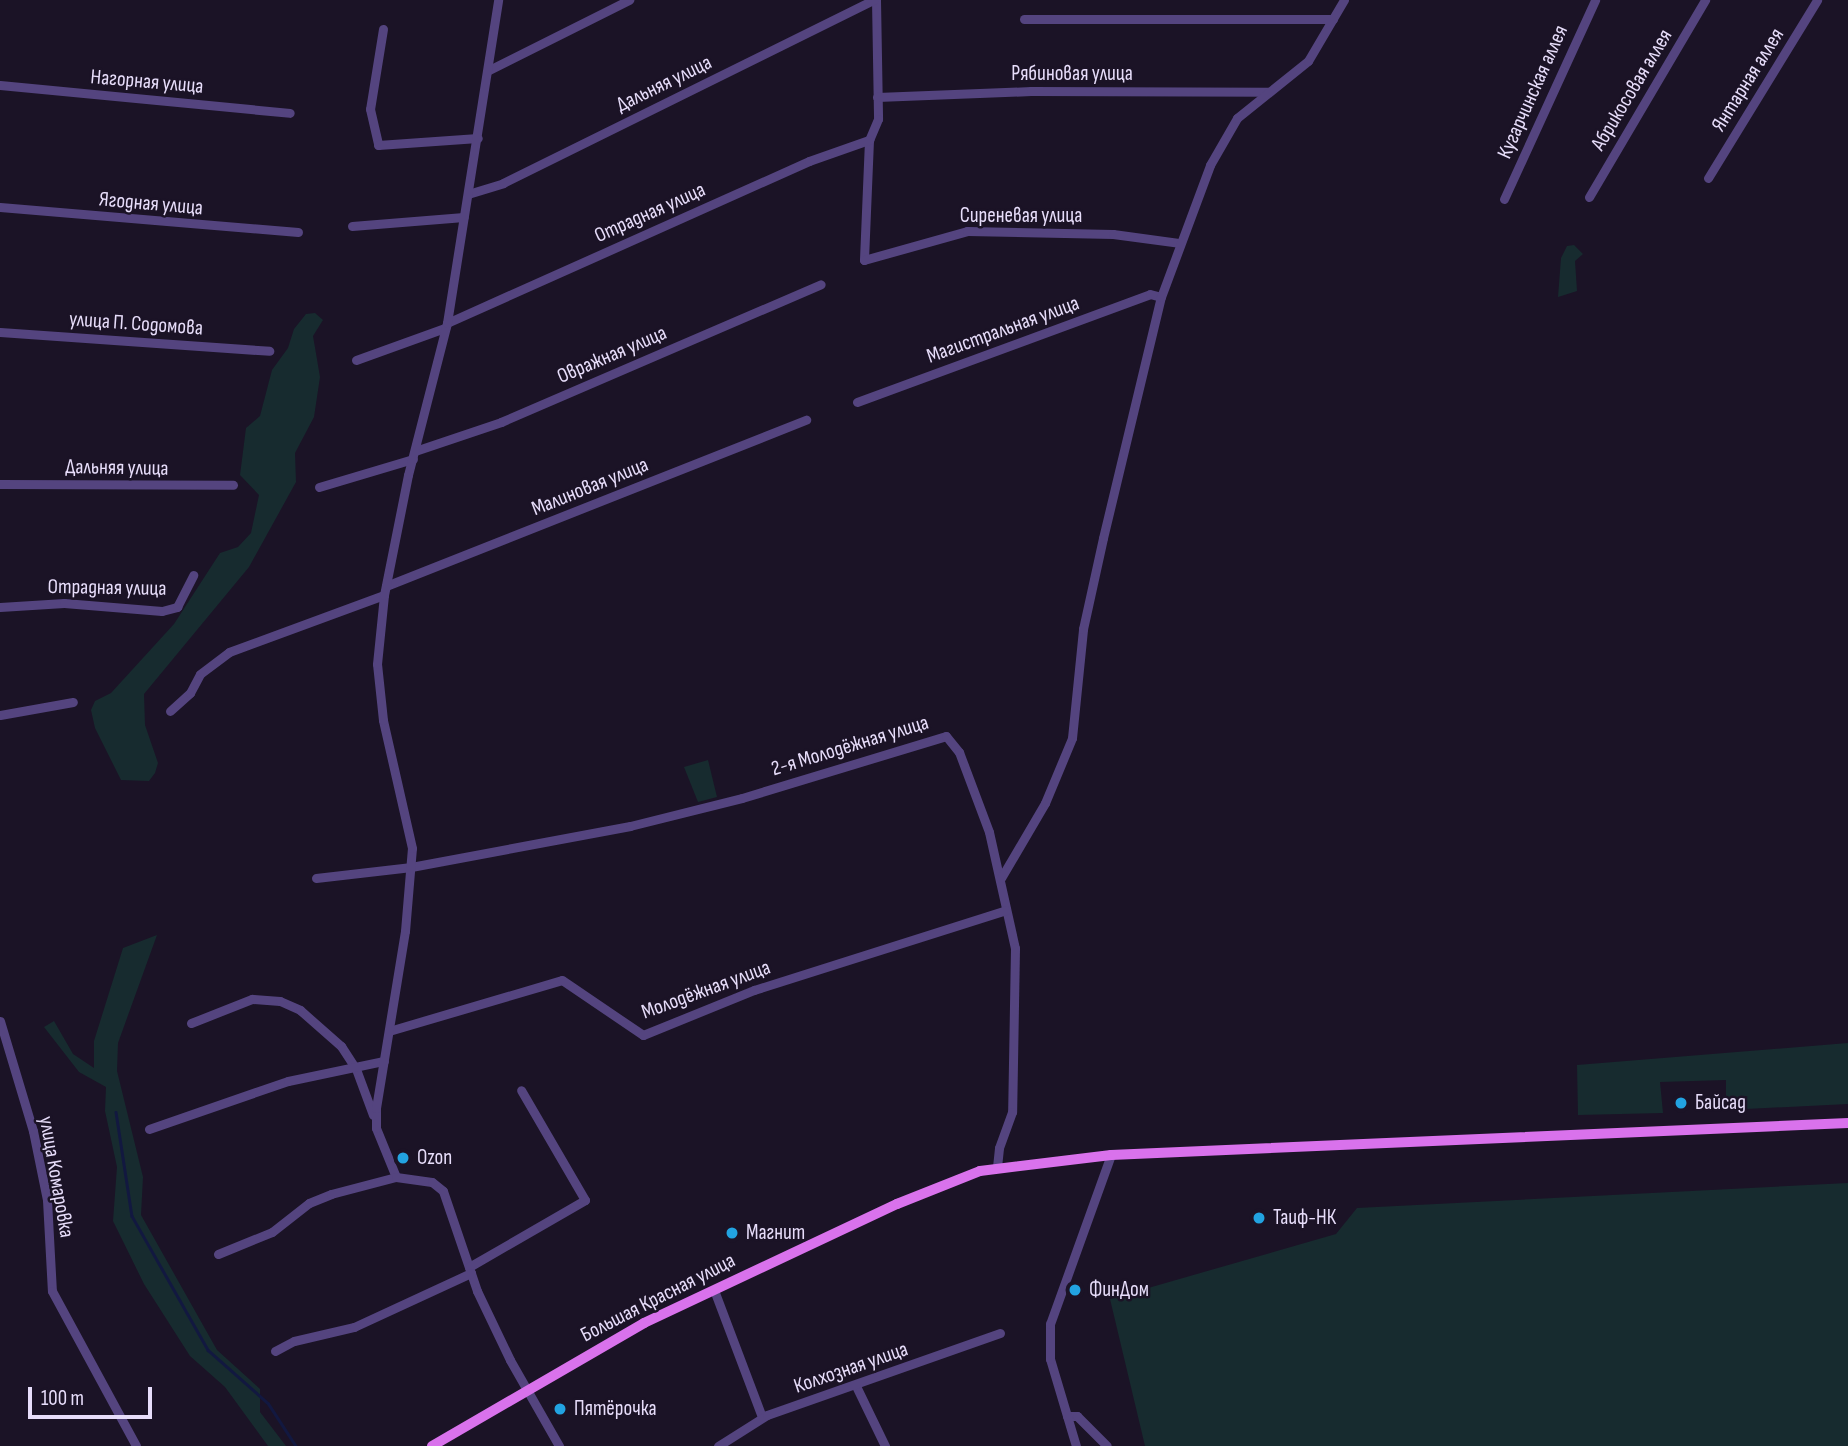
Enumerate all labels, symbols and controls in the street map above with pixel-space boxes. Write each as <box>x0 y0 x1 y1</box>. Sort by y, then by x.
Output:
street label: Кугарчинская аллея <box>1492 21 1574 163</box>
street label: Янтарная аллея <box>1706 24 1790 136</box>
street label: Абрикосовая аллея <box>1586 25 1678 155</box>
street label: Дальняя улица <box>612 50 716 118</box>
street label: Рябиновая улица <box>1011 61 1133 87</box>
street label: Нагорная улица <box>89 65 205 99</box>
street label: Отрадная улица <box>591 177 709 249</box>
street label: Ягодная улица <box>98 187 204 221</box>
street label: Сиреневая улица <box>960 203 1082 229</box>
street label: Магистральная улица <box>923 291 1083 369</box>
street label: улица П. Содомова <box>68 307 204 341</box>
street label: Овражная улица <box>553 321 671 389</box>
street label: Малиновая улица <box>528 452 652 522</box>
street label: Дальняя улица <box>65 455 169 481</box>
street label: Отрадная улица <box>47 574 167 602</box>
street label: 2-я Молодёжная улица <box>768 710 932 782</box>
street label: Молодёжная улица <box>638 955 774 1025</box>
place label: Байсад <box>1695 1090 1746 1116</box>
marker: Байсад <box>1673 1095 1689 1111</box>
street label: улица Комаровка <box>33 1114 79 1240</box>
place label: Ozon <box>417 1145 452 1171</box>
marker: Ozon <box>395 1150 411 1166</box>
place label: Таиф-НК <box>1273 1205 1336 1231</box>
marker: Таиф-НК <box>1251 1210 1267 1226</box>
place label: Магнит <box>746 1220 805 1246</box>
marker: Магнит <box>724 1225 740 1241</box>
street label: Большая Красная улица <box>577 1248 739 1348</box>
place label: ФинДом <box>1089 1277 1149 1303</box>
marker: ФинДом <box>1067 1282 1083 1298</box>
street label: Колхозная улица <box>791 1337 911 1399</box>
scale bar <box>32 1372 156 1416</box>
text: 100 m <box>41 1386 84 1411</box>
place label: Пятёрочка <box>574 1396 657 1422</box>
marker: Пятёрочка <box>552 1401 568 1417</box>

